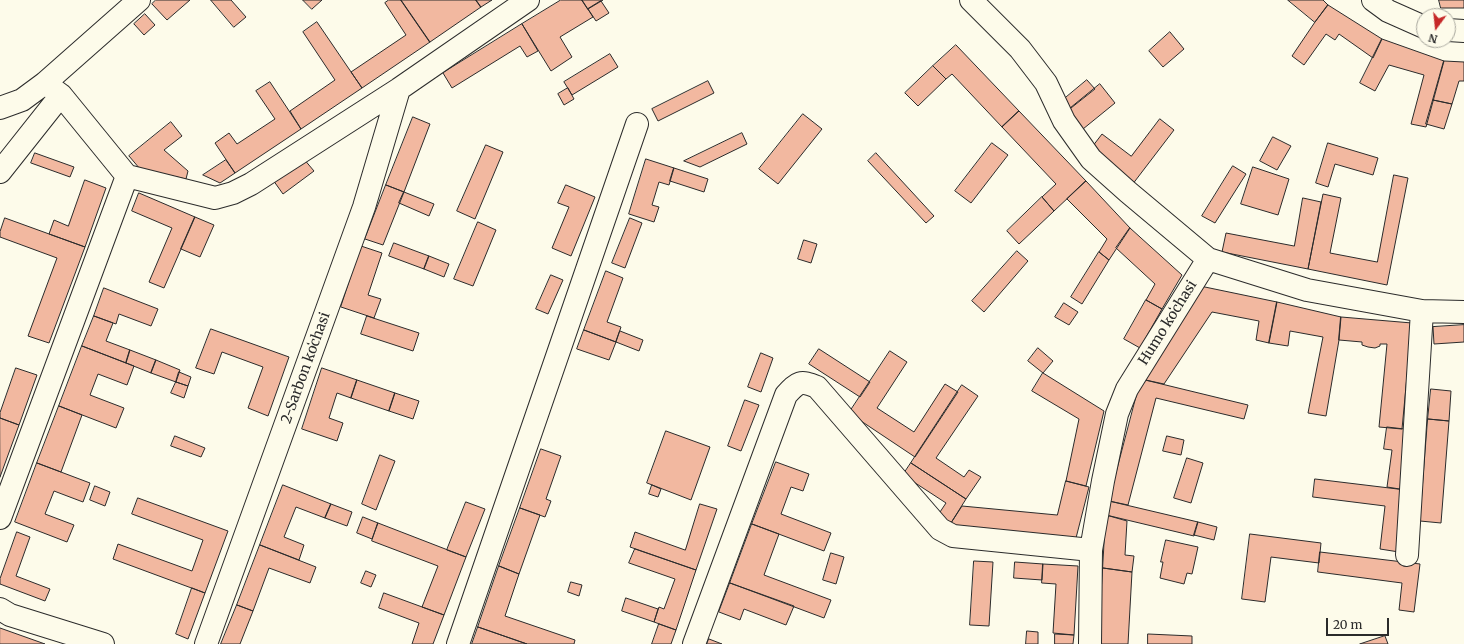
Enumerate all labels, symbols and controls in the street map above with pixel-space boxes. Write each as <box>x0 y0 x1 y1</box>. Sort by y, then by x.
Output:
north arrow <box>1416 8 1456 48</box>
text: N <box>1427 31 1439 47</box>
street label: Humo koʻchasi <box>1135 278 1201 368</box>
street label: 2-Sarbon koʻchasi <box>278 310 334 426</box>
scale bar <box>1328 610 1391 636</box>
text: 20 m <box>1333 617 1362 632</box>

